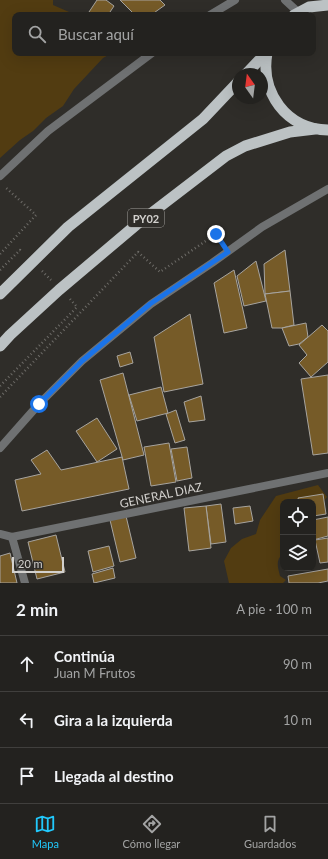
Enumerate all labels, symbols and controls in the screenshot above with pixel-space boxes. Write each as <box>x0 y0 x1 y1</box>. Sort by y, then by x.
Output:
search box <box>12 12 316 56</box>
icon: search <box>26 23 48 45</box>
text: Buscar aquí <box>58 25 134 43</box>
north arrow <box>232 68 268 104</box>
road number: PY02 <box>128 209 164 227</box>
route end <box>207 225 225 243</box>
route start <box>30 395 48 413</box>
street label: GENERAL DIAZ <box>118 479 204 511</box>
map controls <box>280 499 316 571</box>
button: locate <box>280 499 316 535</box>
button: layers <box>280 535 316 571</box>
scale bar <box>12 555 64 574</box>
text: 20 m <box>18 557 43 570</box>
text: 2 min <box>16 599 58 620</box>
text: A pie · 100 m <box>236 601 312 617</box>
text: Continúa <box>54 647 115 665</box>
icon: ahead <box>16 653 38 675</box>
text: 90 m <box>283 656 312 672</box>
text: Juan M Frutos <box>54 665 135 681</box>
icon: left <box>16 709 38 731</box>
text: Gira a la izquierda <box>54 711 173 729</box>
text: 10 m <box>283 712 312 728</box>
icon: arrive <box>16 765 38 787</box>
text: Llegada al destino <box>54 767 174 785</box>
tab: Mapa <box>32 813 59 850</box>
tab: Cómo llegar <box>123 813 180 850</box>
tab: Guardados <box>244 813 296 850</box>

